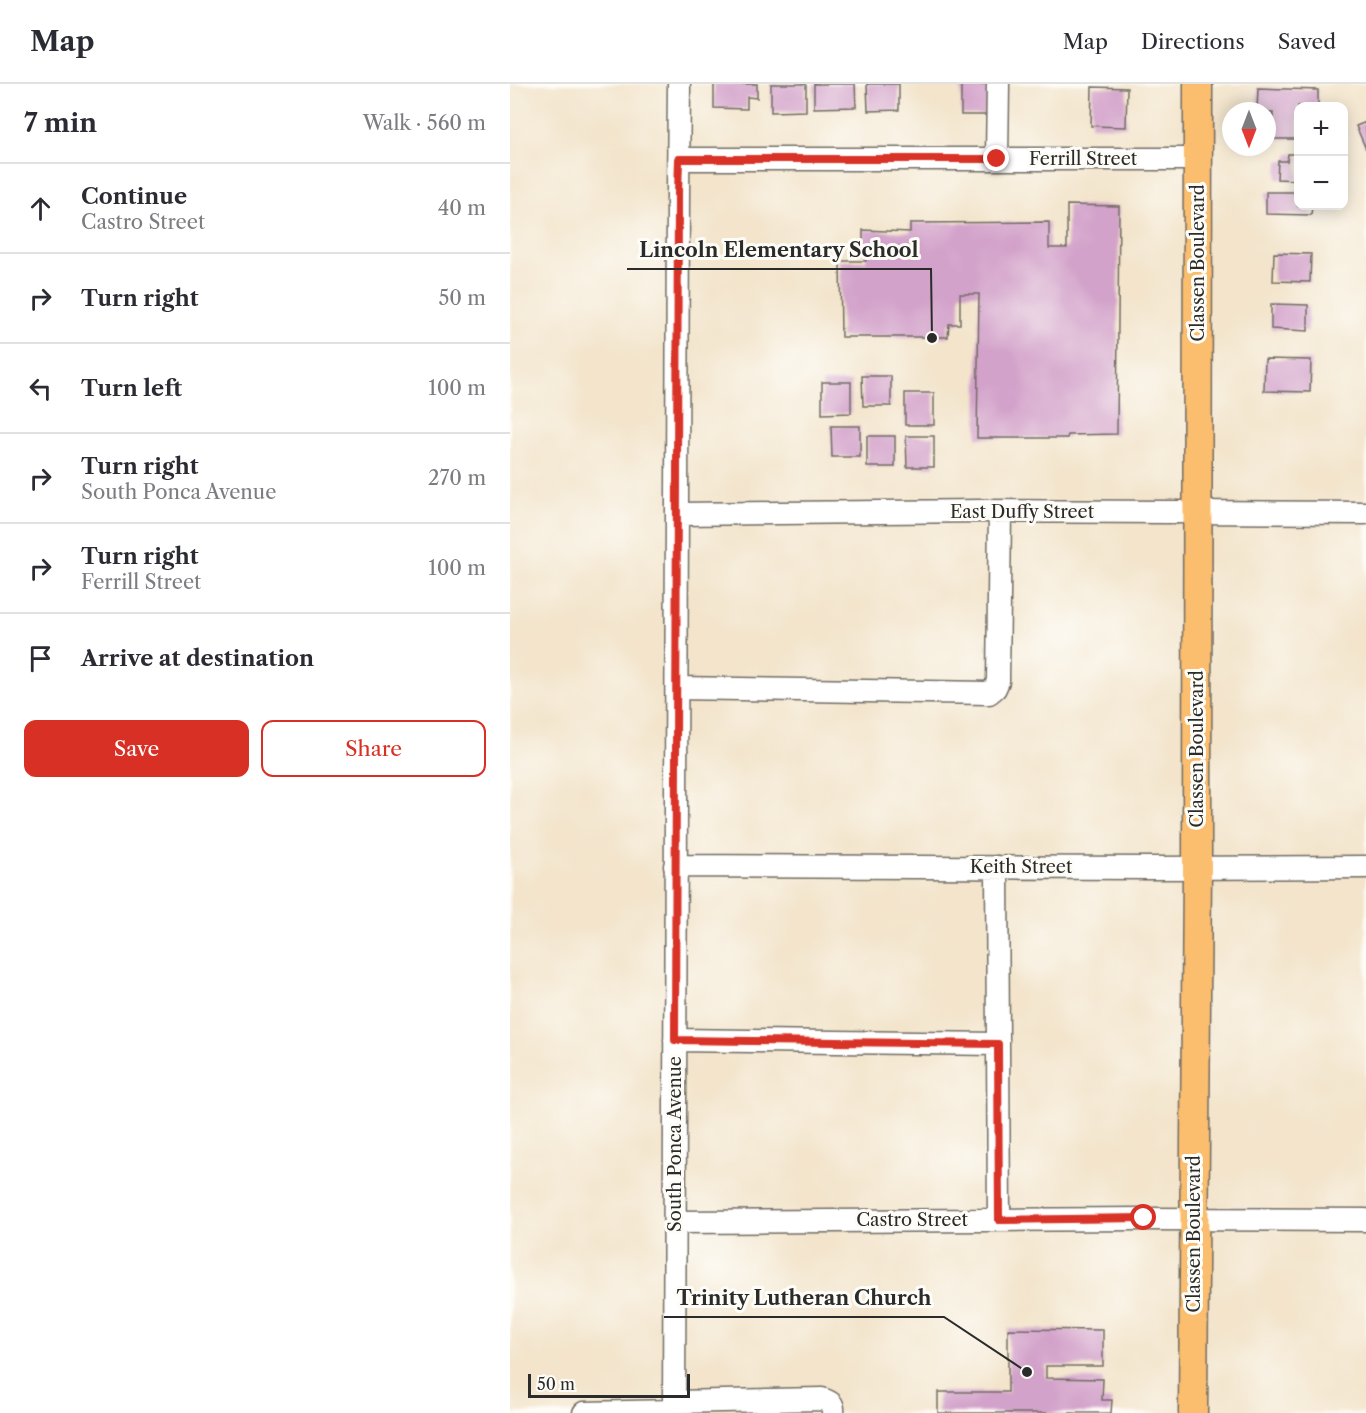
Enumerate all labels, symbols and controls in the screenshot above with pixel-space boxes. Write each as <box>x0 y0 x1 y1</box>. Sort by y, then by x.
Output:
text: Map <box>30 24 94 58</box>
text: Map <box>1063 29 1108 54</box>
text: Directions <box>1141 29 1245 54</box>
text: Saved <box>1278 29 1336 54</box>
north arrow <box>1222 102 1276 156</box>
map controls <box>1294 102 1348 210</box>
button: + <box>1294 102 1348 156</box>
text: 7 min <box>24 107 97 139</box>
text: Walk · 560 m <box>363 111 486 135</box>
route end <box>983 145 1009 171</box>
street label: Ferrill Street <box>1029 148 1138 170</box>
button: − <box>1294 156 1348 210</box>
text: Continue <box>81 183 187 210</box>
street label: Classen Boulevard <box>1187 184 1209 342</box>
icon: ahead <box>24 192 57 225</box>
text: 40 m <box>438 196 486 220</box>
text: Castro Street <box>81 210 205 234</box>
callout: Lincoln Elementary School <box>627 231 931 269</box>
text: Lincoln Elementary School <box>639 238 919 262</box>
icon: right <box>24 282 57 315</box>
text: Turn right <box>81 285 199 312</box>
text: 50 m <box>439 286 486 310</box>
icon: left <box>24 372 57 405</box>
text: Turn left <box>81 375 182 402</box>
text: 100 m <box>428 376 486 400</box>
text: Turn right <box>81 453 199 480</box>
icon: right <box>24 462 57 495</box>
text: 270 m <box>428 466 486 490</box>
text: South Ponca Avenue <box>81 480 276 504</box>
street label: East Duffy Street <box>950 501 1095 523</box>
text: Turn right <box>81 543 199 570</box>
icon: right <box>24 552 57 585</box>
text: 100 m <box>428 556 486 580</box>
text: Ferrill Street <box>81 570 201 594</box>
icon: arrive <box>24 642 57 675</box>
text: Arrive at destination <box>81 645 314 672</box>
street label: Classen Boulevard <box>1186 670 1208 828</box>
button: Save <box>24 720 249 777</box>
button: Share <box>261 720 486 777</box>
street label: Keith Street <box>970 856 1073 878</box>
street label: South Ponca Avenue <box>664 1056 686 1232</box>
street label: Classen Boulevard <box>1183 1155 1205 1313</box>
route start <box>1130 1204 1156 1230</box>
street label: Castro Street <box>856 1209 968 1231</box>
callout: Trinity Lutheran Church <box>664 1279 944 1317</box>
text: Trinity Lutheran Church <box>677 1286 932 1310</box>
scale bar <box>528 1371 690 1398</box>
text: 50 m <box>537 1374 575 1394</box>

